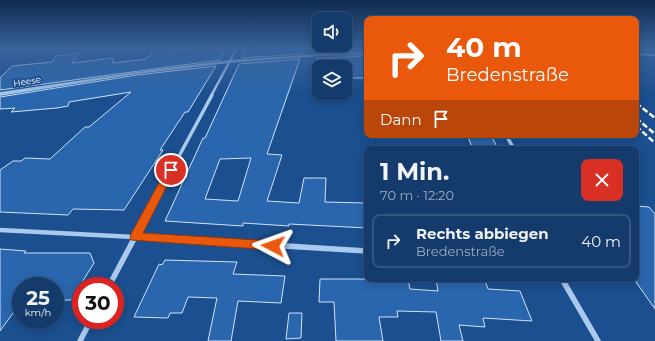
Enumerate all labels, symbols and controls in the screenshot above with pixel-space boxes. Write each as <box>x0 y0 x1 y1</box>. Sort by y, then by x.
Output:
map controls <box>312 12 352 100</box>
button: sound <box>312 12 352 52</box>
text: 40 m <box>446 30 522 64</box>
icon: right <box>380 32 432 84</box>
button: layers <box>312 60 352 100</box>
text: Bredenstraße <box>446 64 569 86</box>
street label: Heese <box>12 73 42 89</box>
icon: arrive <box>430 108 452 130</box>
text: Dann <box>380 110 422 129</box>
pin <box>154 153 188 187</box>
text: 1 Min. <box>380 157 449 186</box>
icon: arrive <box>160 159 182 181</box>
button: close <box>581 159 623 201</box>
text: 70 m · 12:20 <box>380 187 454 203</box>
text: Rechts abbiegen <box>416 224 549 243</box>
position arrow <box>252 225 294 267</box>
icon: right <box>382 230 404 252</box>
text: 40 m <box>581 232 621 251</box>
text: Bredenstraße <box>416 243 505 259</box>
speed limit sign: 30 <box>72 277 124 329</box>
text: 25 <box>26 286 50 310</box>
text: km/h <box>25 306 51 319</box>

